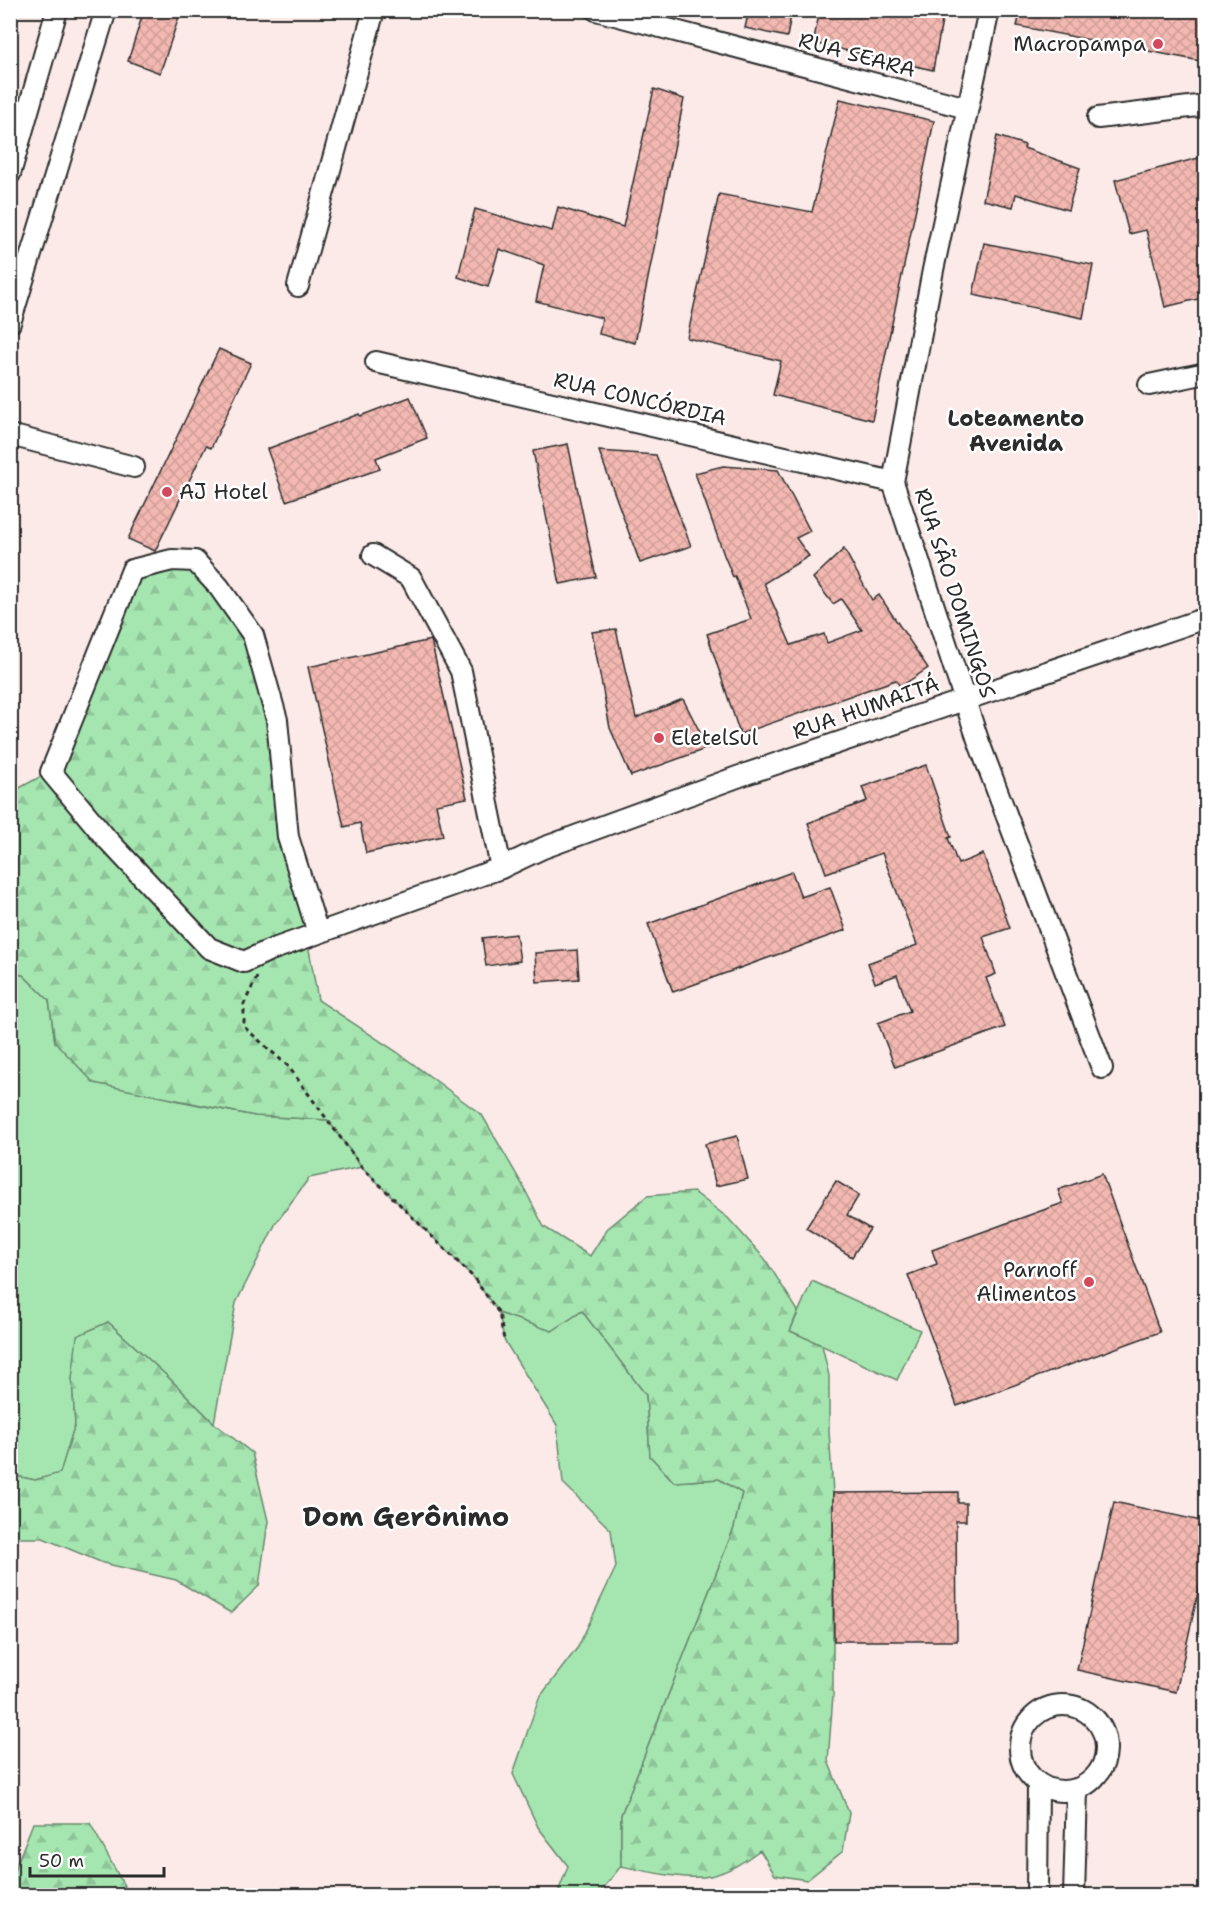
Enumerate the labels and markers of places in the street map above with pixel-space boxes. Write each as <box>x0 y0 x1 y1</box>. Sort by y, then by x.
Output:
place label: Macropampa <box>1013 30 1146 58</box>
marker: Macropampa <box>1151 37 1165 51</box>
place label: AJ Hotel <box>179 478 268 506</box>
marker: AJ Hotel <box>160 485 174 499</box>
place label: EletelSul <box>671 724 759 752</box>
marker: EletelSul <box>652 731 666 745</box>
place label: Parnoff Alimentos <box>976 1256 1077 1308</box>
marker: Parnoff Alimentos <box>1082 1275 1096 1289</box>

